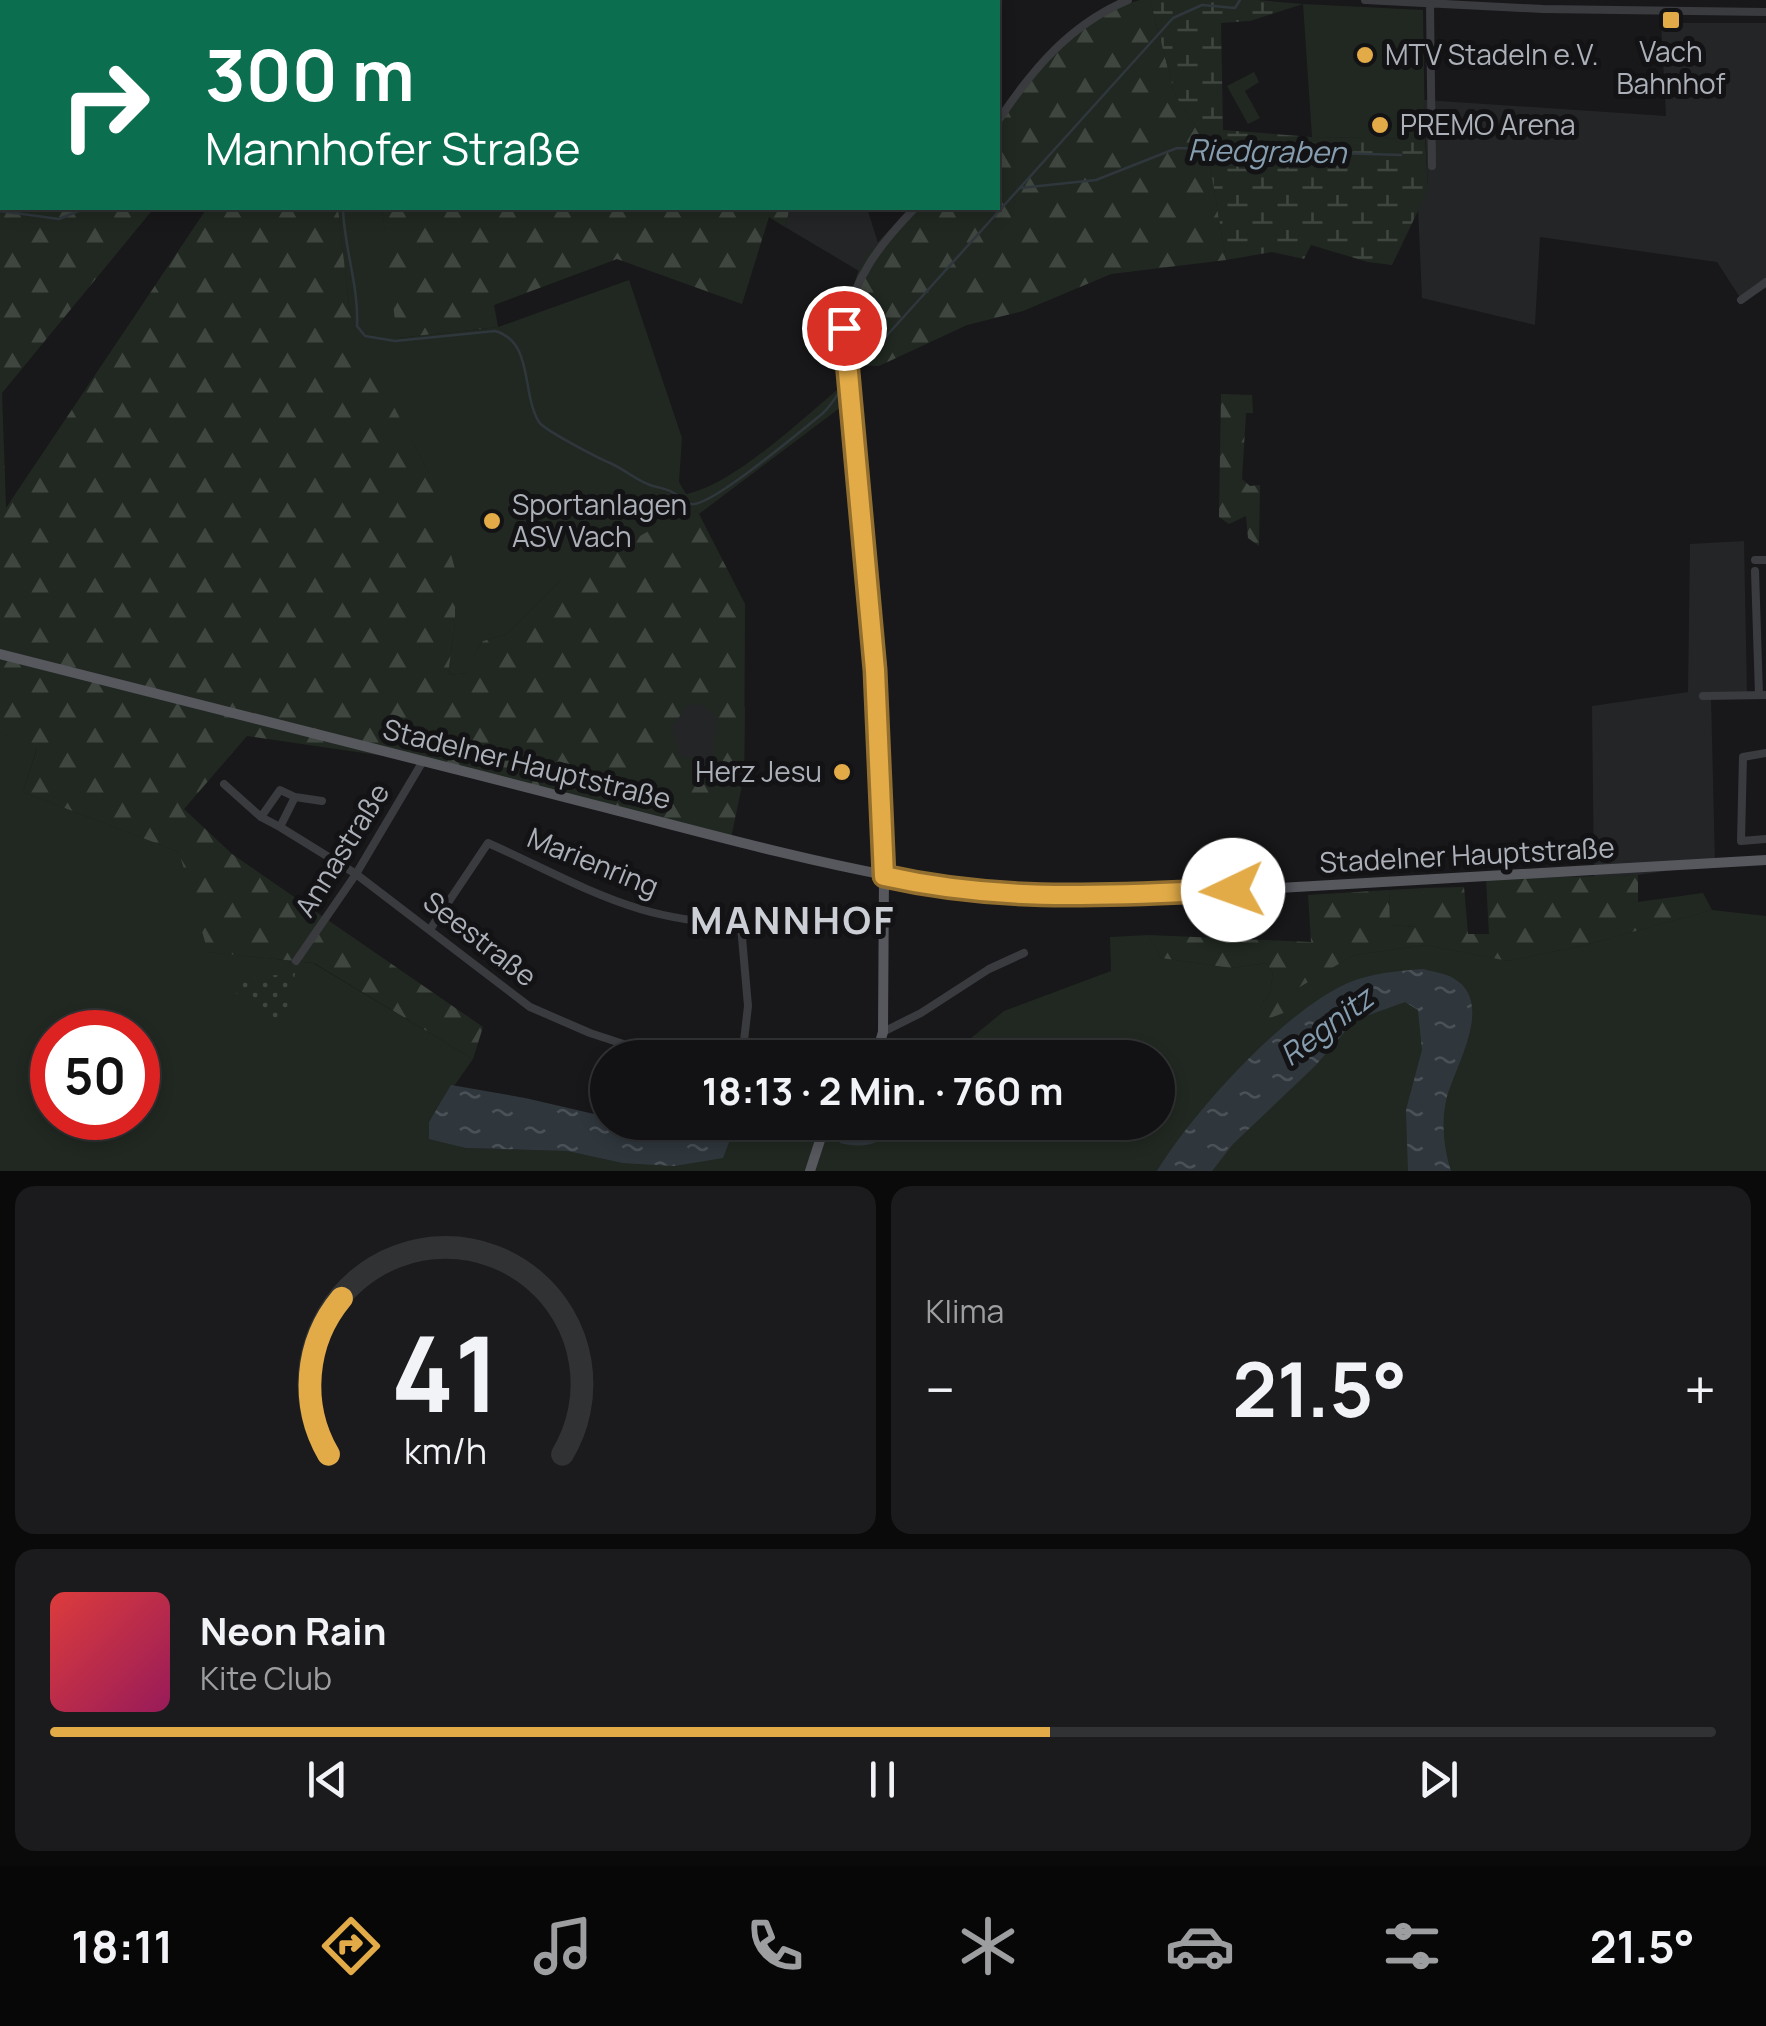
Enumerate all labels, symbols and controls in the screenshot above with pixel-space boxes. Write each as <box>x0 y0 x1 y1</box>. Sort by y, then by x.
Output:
marker: Vach Bahnhof <box>1660 9 1682 31</box>
text: 300 m <box>205 26 415 122</box>
place label: Vach Bahnhof <box>1616 32 1726 102</box>
place label: MTV Stadeln e.V. <box>1385 35 1599 73</box>
icon: right <box>40 40 170 170</box>
marker: MTV Stadeln e.V. <box>1354 44 1376 66</box>
place label: PREMO Arena <box>1400 105 1576 143</box>
marker: PREMO Arena <box>1369 114 1391 136</box>
text: Mannhofer Straße <box>205 117 581 179</box>
water label: Riedgraben <box>1187 129 1348 172</box>
pin <box>802 286 887 371</box>
icon: arrive <box>817 301 872 356</box>
place label: Sportanlagen ASV Vach <box>512 485 687 555</box>
marker: Sportanlagen ASV Vach <box>481 510 503 532</box>
street label: Stadelner Hauptstraße <box>379 709 675 817</box>
place label: Herz Jesu <box>695 752 822 790</box>
marker: Herz Jesu <box>831 761 853 783</box>
street label: Annastraße <box>285 776 397 923</box>
street label: Marienring <box>522 818 665 905</box>
street label: Stadelner Hauptstraße <box>1318 827 1615 881</box>
position arrow <box>1181 838 1285 942</box>
street label: Seestraße <box>416 882 545 994</box>
district label: MANNHOF <box>690 893 896 945</box>
water label: Regnitz <box>1271 975 1384 1074</box>
speed limit sign: 50 <box>30 1010 160 1140</box>
text: 18:13 · 2 Min. · 760 m <box>702 1064 1063 1116</box>
text: Klima <box>926 1289 1004 1333</box>
text: 41 <box>391 1301 500 1443</box>
text: 21.5° <box>1232 1337 1407 1440</box>
text: − <box>926 1351 955 1427</box>
text: + <box>1684 1351 1716 1427</box>
text: km/h <box>404 1426 487 1475</box>
text: Neon Rain <box>200 1604 386 1656</box>
text: Kite Club <box>200 1656 332 1700</box>
icon: previous <box>300 1752 355 1807</box>
icon: pause <box>855 1752 910 1807</box>
icon: next <box>1411 1752 1466 1807</box>
icon: directions <box>316 1911 386 1981</box>
icon: music <box>528 1911 598 1981</box>
icon: phone <box>740 1911 810 1981</box>
icon: climate <box>953 1911 1023 1981</box>
icon: car <box>1165 1911 1235 1981</box>
icon: filters <box>1377 1911 1447 1981</box>
text: 18:11 <box>71 1915 173 1977</box>
text: 21.5° <box>1590 1915 1695 1977</box>

